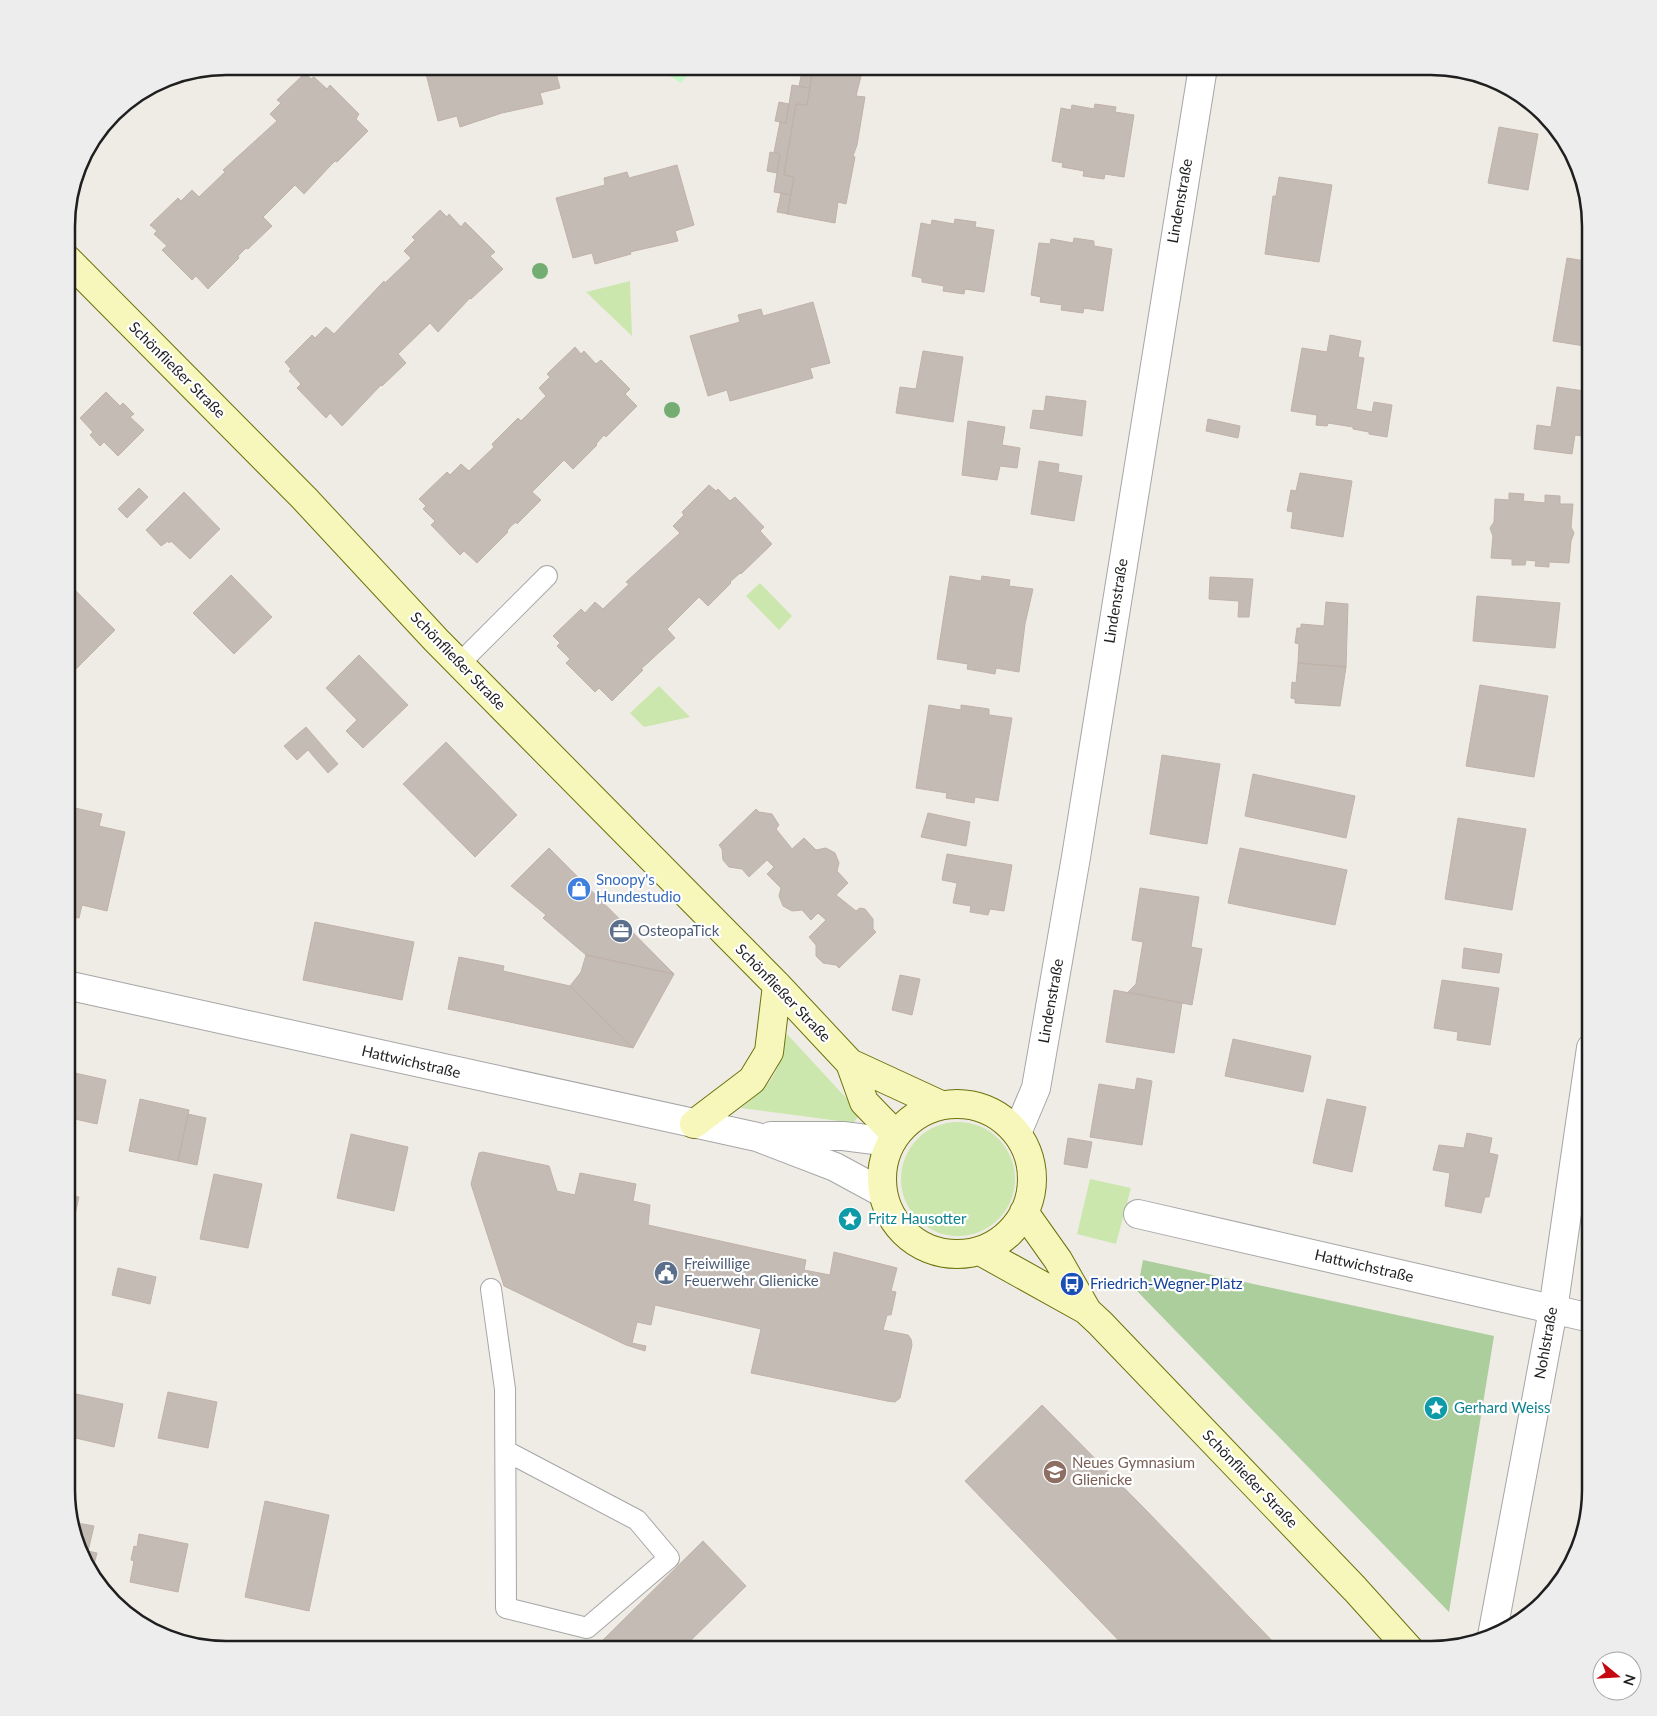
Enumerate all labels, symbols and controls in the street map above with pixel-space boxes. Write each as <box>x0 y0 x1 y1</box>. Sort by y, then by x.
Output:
street label: Lindenstraße <box>1163 157 1195 245</box>
street label: Schönfließer Straße <box>126 317 230 421</box>
street label: Lindenstraße <box>1099 557 1131 645</box>
street label: Schönfließer Straße <box>407 608 510 713</box>
place label: Snoopy's Hundestudio <box>596 870 681 905</box>
shop icon: Snoopy's Hundestudio <box>566 876 592 902</box>
office icon: OsteopaTick <box>608 918 634 944</box>
place label: OsteopaTick <box>638 921 720 939</box>
street label: Schönfließer Straße <box>732 940 835 1045</box>
street label: Lindenstraße <box>1034 957 1066 1045</box>
street label: Hattwichstraße <box>360 1041 463 1081</box>
place icon: Fritz Hausotter <box>837 1206 863 1232</box>
place label: Fritz Hausotter <box>868 1209 967 1227</box>
street label: Hattwichstraße <box>1313 1245 1416 1285</box>
place label: Freiwillige Feuerwehr Glienicke <box>684 1254 819 1289</box>
public building icon: Freiwillige Feuerwehr Glienicke <box>653 1260 679 1286</box>
bus stop icon: Friedrich-Wegner-Platz <box>1059 1271 1085 1297</box>
place label: Friedrich-Wegner-Platz <box>1090 1274 1243 1292</box>
street label: Nohlstraße <box>1530 1305 1560 1380</box>
place icon: Gerhard Weiss <box>1423 1395 1449 1421</box>
place label: Gerhard Weiss <box>1454 1398 1550 1416</box>
street label: Schönfließer Straße <box>1199 1426 1302 1531</box>
place label: Neues Gymnasium Glienicke <box>1072 1453 1195 1488</box>
school or university icon: Neues Gymnasium Glienicke <box>1042 1459 1068 1485</box>
north arrow <box>1592 1651 1642 1701</box>
text: N <box>1620 1672 1640 1688</box>

